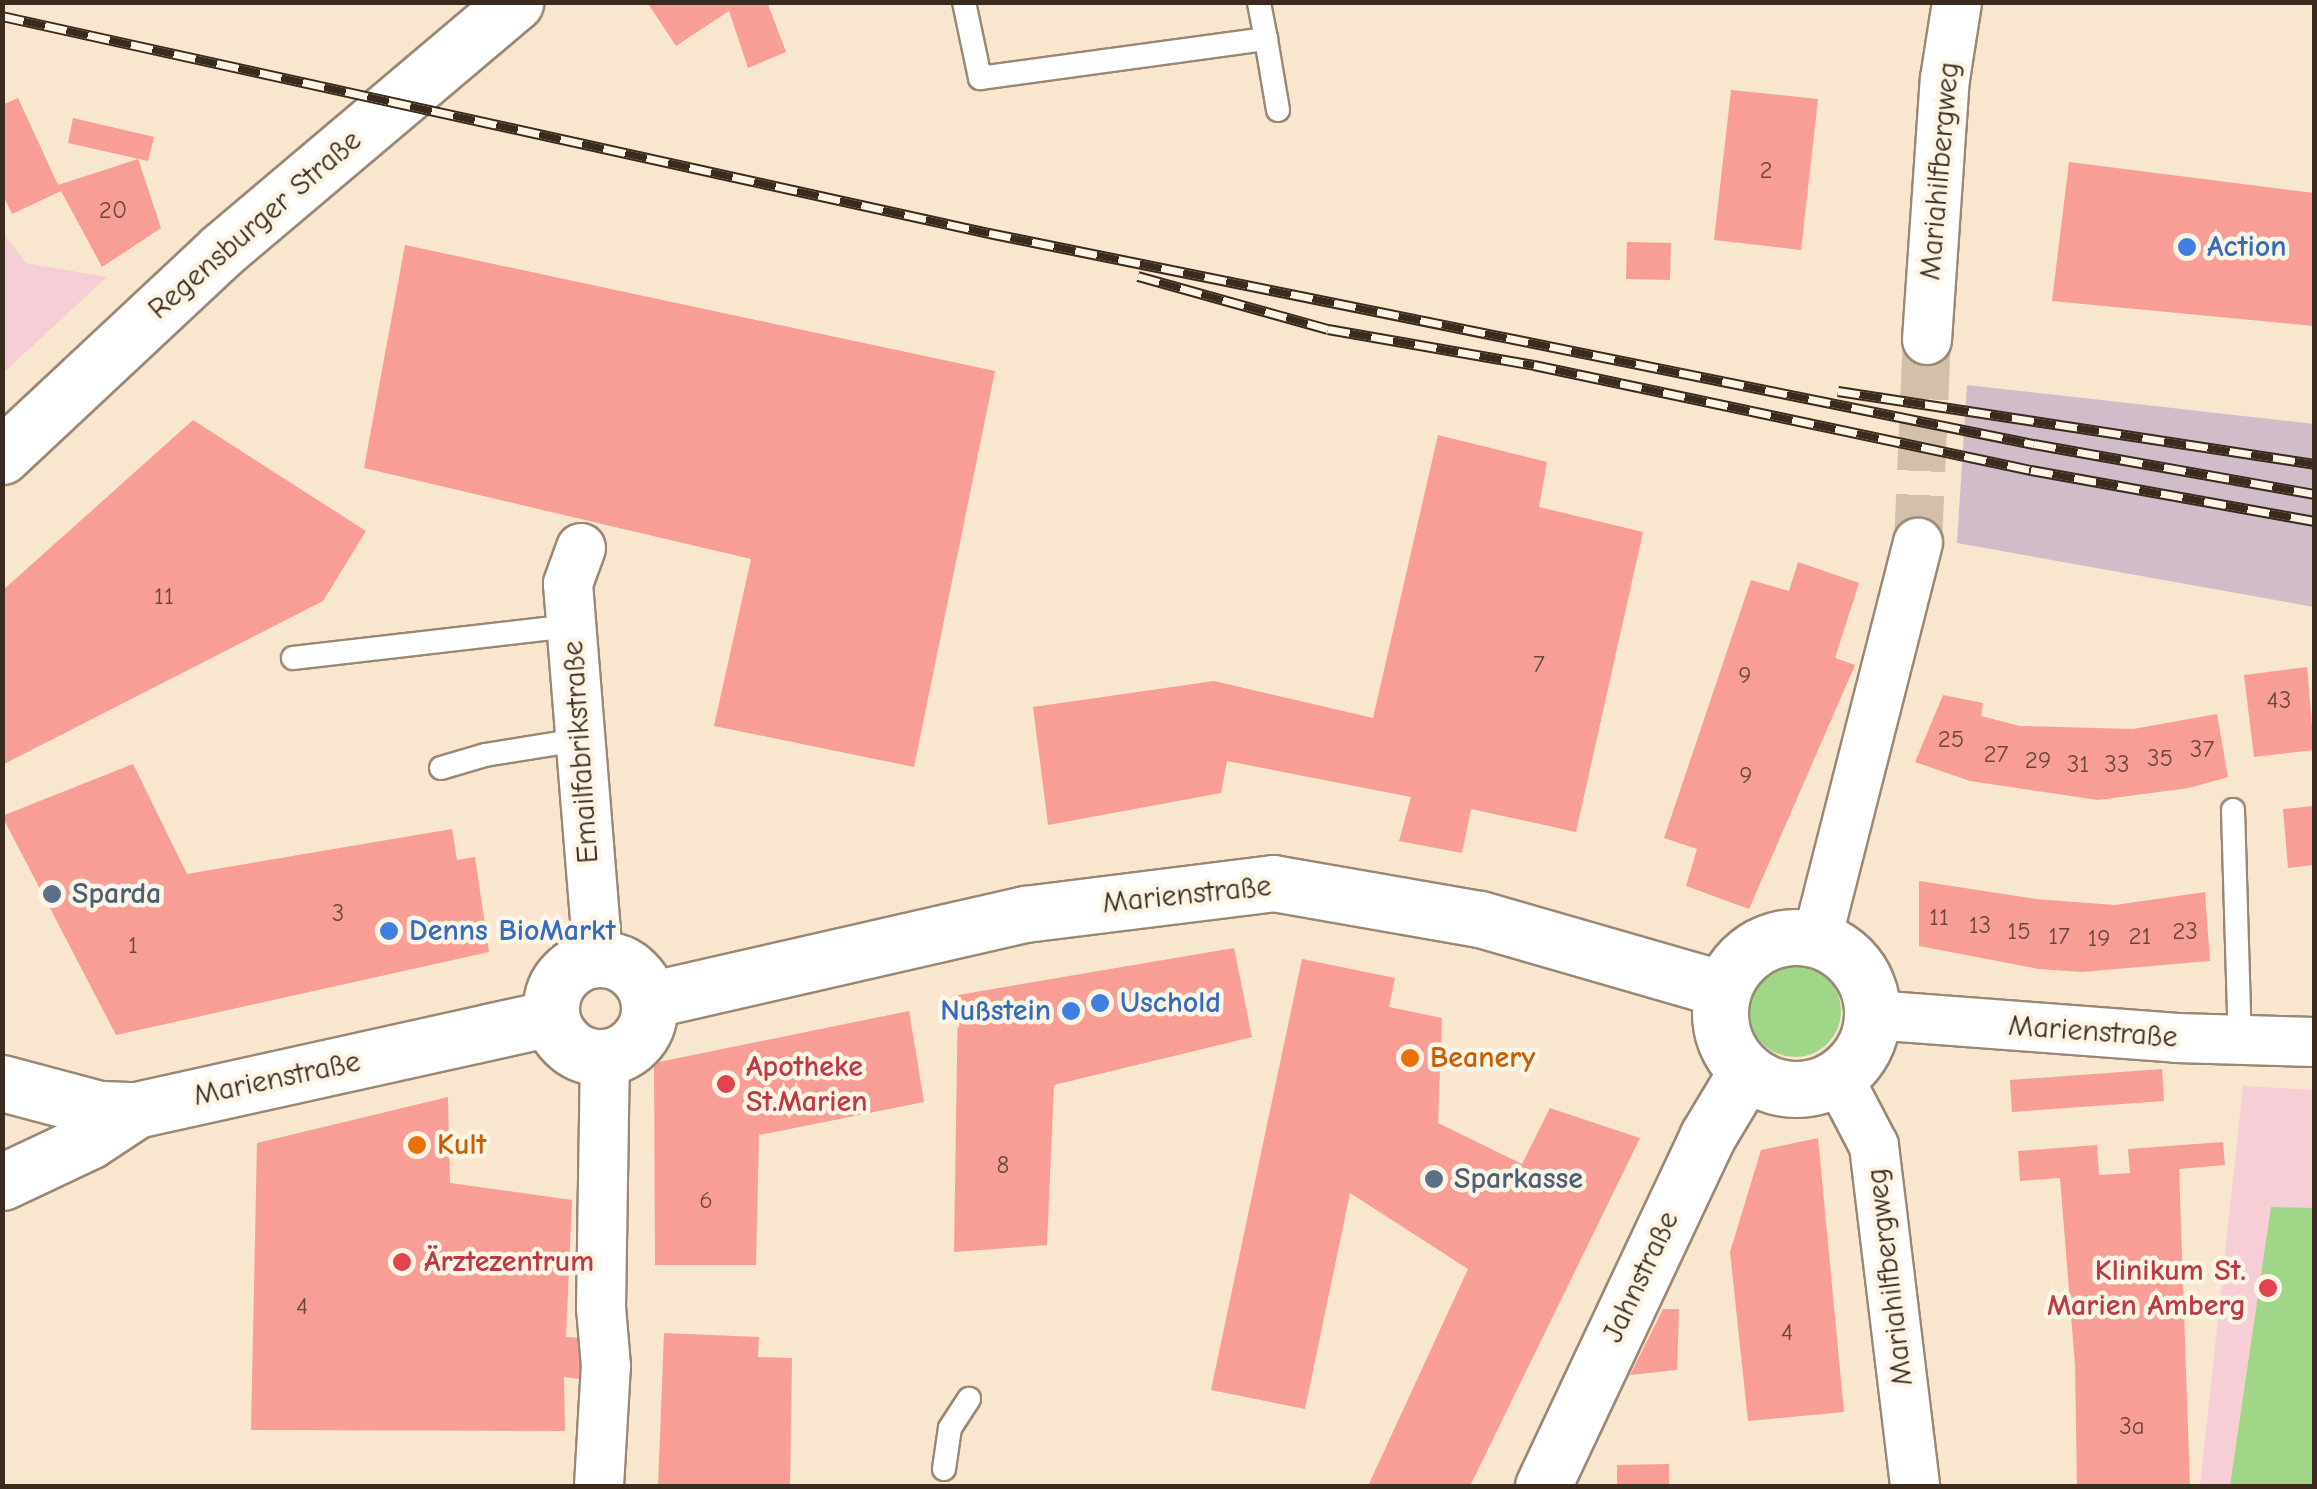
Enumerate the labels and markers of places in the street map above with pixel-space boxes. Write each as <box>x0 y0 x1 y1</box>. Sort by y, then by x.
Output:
place label: Action <box>2207 229 2287 265</box>
marker: Action <box>2176 236 2198 258</box>
place label: Sparda <box>72 876 161 912</box>
marker: Sparda <box>41 883 63 905</box>
place label: Denns BioMarkt <box>409 913 616 949</box>
marker: Denns BioMarkt <box>378 920 400 942</box>
place label: Uschold <box>1120 985 1221 1021</box>
marker: Uschold <box>1089 992 1111 1014</box>
place label: Nußstein <box>940 993 1051 1029</box>
marker: Nußstein <box>1060 1000 1082 1022</box>
place label: Beanery <box>1430 1040 1535 1076</box>
marker: Beanery <box>1399 1047 1421 1069</box>
place label: Apotheke St.Marien <box>746 1049 867 1120</box>
marker: Apotheke St.Marien <box>715 1073 737 1095</box>
place label: Kult <box>437 1127 486 1163</box>
marker: Kult <box>406 1134 428 1156</box>
place label: Sparkasse <box>1454 1161 1583 1197</box>
marker: Sparkasse <box>1423 1168 1445 1190</box>
place label: Ärztezentrum <box>424 1244 594 1280</box>
marker: Ärztezentrum <box>389 1249 415 1275</box>
place label: Klinikum St. Marien Amberg <box>2047 1253 2246 1324</box>
marker: Klinikum St. Marien Amberg <box>2255 1275 2281 1301</box>

